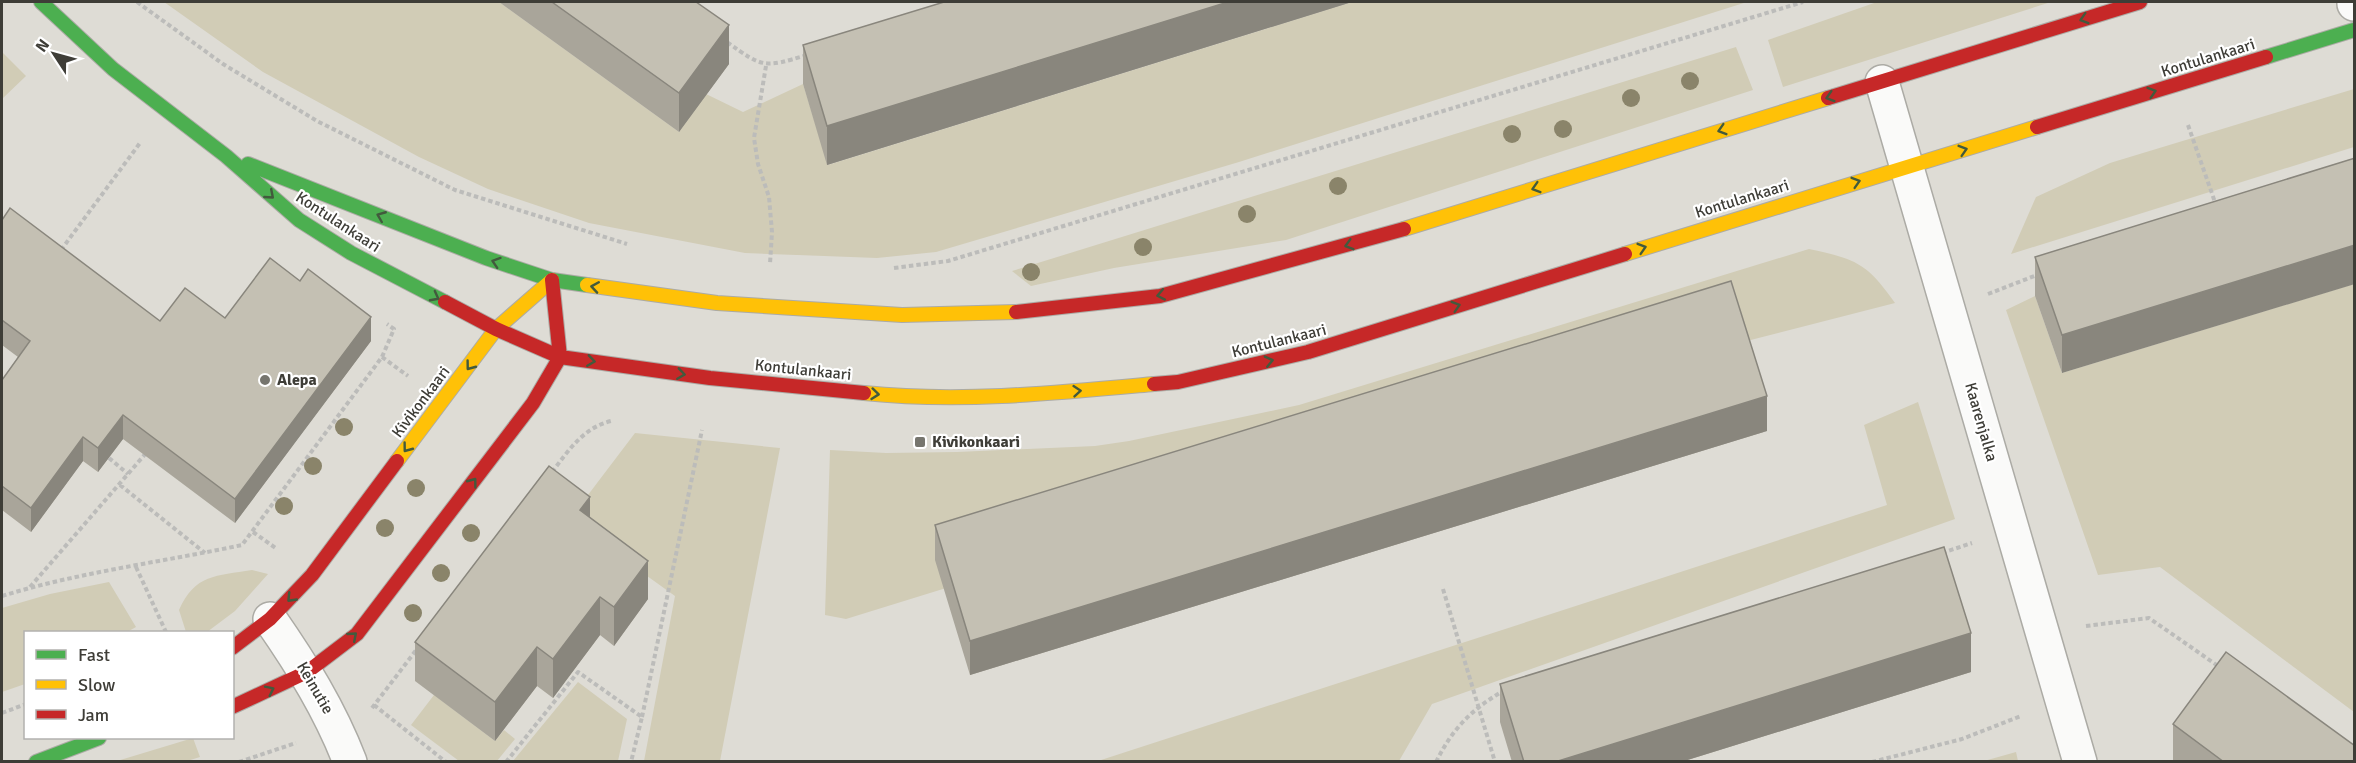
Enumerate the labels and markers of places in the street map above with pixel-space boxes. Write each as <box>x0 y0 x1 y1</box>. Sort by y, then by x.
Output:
place label: Alepa <box>277 370 317 390</box>
marker: Alepa <box>258 373 272 387</box>
place label: Kivikonkaari <box>932 432 1020 452</box>
marker: Kivikonkaari <box>913 435 927 449</box>

